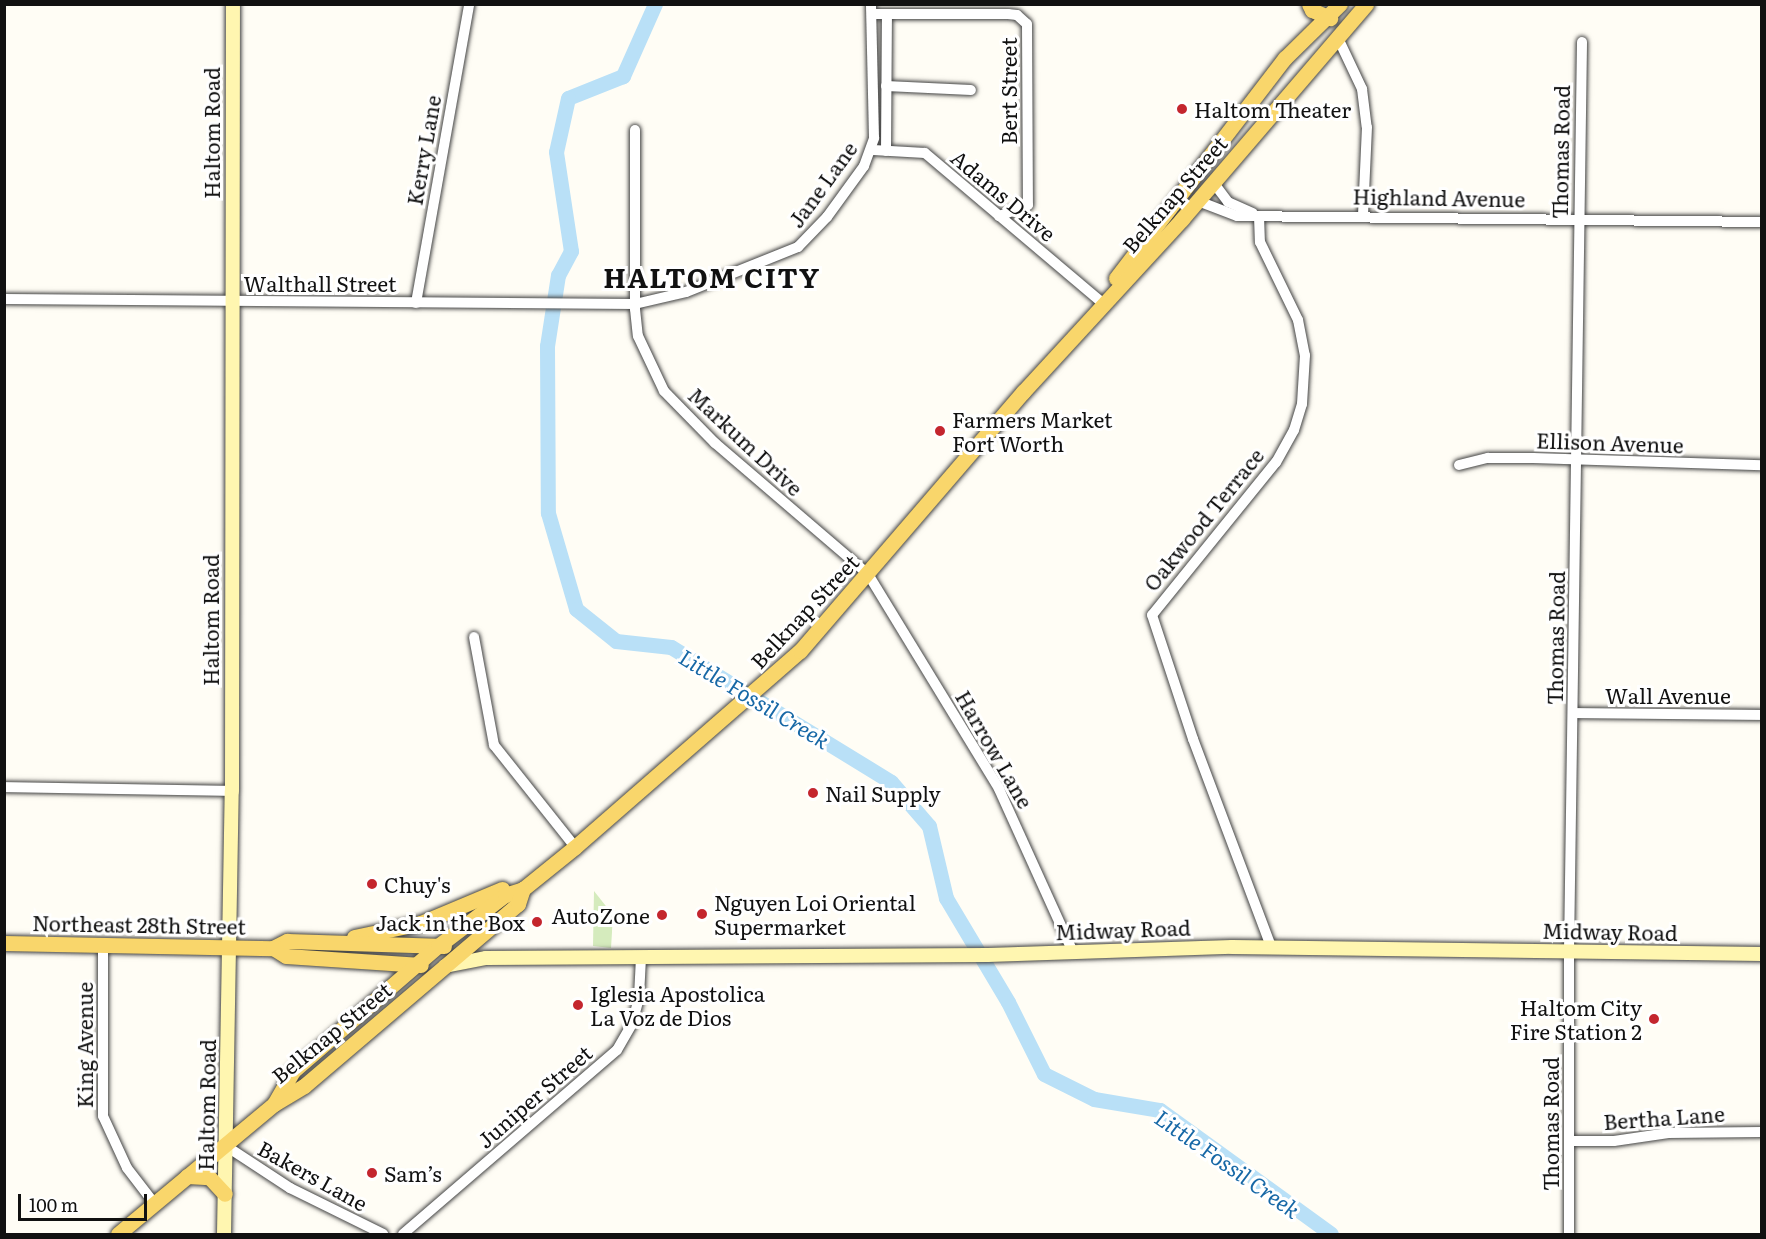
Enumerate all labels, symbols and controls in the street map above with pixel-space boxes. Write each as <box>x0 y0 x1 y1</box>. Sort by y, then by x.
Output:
street label: Bert Street <box>995 37 1021 145</box>
street label: Haltom Road <box>198 67 224 199</box>
street label: Thomas Road <box>1546 85 1574 219</box>
street label: Kerry Lane <box>401 93 445 207</box>
place label: Haltom Theater <box>1194 96 1351 122</box>
marker: Haltom Theater <box>1175 102 1189 116</box>
street label: Belknap Street <box>1116 130 1232 258</box>
street label: Jane Lane <box>782 136 862 232</box>
street label: Adams Drive <box>947 144 1061 246</box>
street label: Highland Avenue <box>1352 183 1526 211</box>
district label: HALTOM CITY <box>603 261 821 293</box>
street label: Walthall Street <box>244 270 396 296</box>
street label: Markum Drive <box>684 382 808 500</box>
place label: Farmers Market Fort Worth <box>952 406 1113 456</box>
marker: Farmers Market Fort Worth <box>933 424 947 438</box>
street label: Ellison Avenue <box>1536 427 1684 457</box>
street label: Oakwood Terrace <box>1138 443 1268 595</box>
street label: Belknap Street <box>745 549 863 673</box>
street label: Haltom Road <box>197 554 223 686</box>
street label: Thomas Road <box>1541 571 1569 705</box>
water label: Little Fossil Creek <box>675 643 835 753</box>
street label: Wall Avenue <box>1605 682 1731 708</box>
street label: Harrow Lane <box>951 686 1039 812</box>
place label: Nail Supply <box>825 780 941 806</box>
marker: Nail Supply <box>806 786 820 800</box>
place label: Chuy's <box>384 871 450 897</box>
marker: Chuy's <box>365 877 379 891</box>
place label: Nguyen Loi Oriental Supermarket <box>714 889 916 939</box>
place label: AutoZone <box>551 902 650 928</box>
marker: Nguyen Loi Oriental Supermarket <box>695 907 709 921</box>
marker: AutoZone <box>655 908 669 922</box>
place label: Jack in the Box <box>376 909 525 935</box>
street label: Northeast 28th Street <box>32 910 246 938</box>
street label: Midway Road <box>1055 914 1191 944</box>
marker: Jack in the Box <box>530 915 544 929</box>
street label: Midway Road <box>1542 917 1678 945</box>
street label: Belknap Street <box>266 976 396 1088</box>
place label: Iglesia Apostolica La Voz de Dios <box>590 980 765 1030</box>
street label: King Avenue <box>71 982 97 1108</box>
place label: Haltom City Fire Station 2 <box>1510 994 1642 1044</box>
marker: Iglesia Apostolica La Voz de Dios <box>571 998 585 1012</box>
marker: Haltom City Fire Station 2 <box>1647 1012 1661 1026</box>
street label: Haltom Road <box>192 1039 220 1171</box>
street label: Juniper Street <box>472 1040 596 1152</box>
street label: Thomas Road <box>1537 1057 1563 1191</box>
street label: Bertha Lane <box>1602 1100 1726 1134</box>
water label: Little Fossil Creek <box>1151 1103 1305 1223</box>
street label: Bakers Lane <box>254 1135 372 1215</box>
place label: Sam’s <box>384 1160 442 1186</box>
marker: Sam’s <box>365 1166 379 1180</box>
scale bar <box>21 1182 150 1220</box>
text: 100 m <box>29 1191 78 1218</box>

